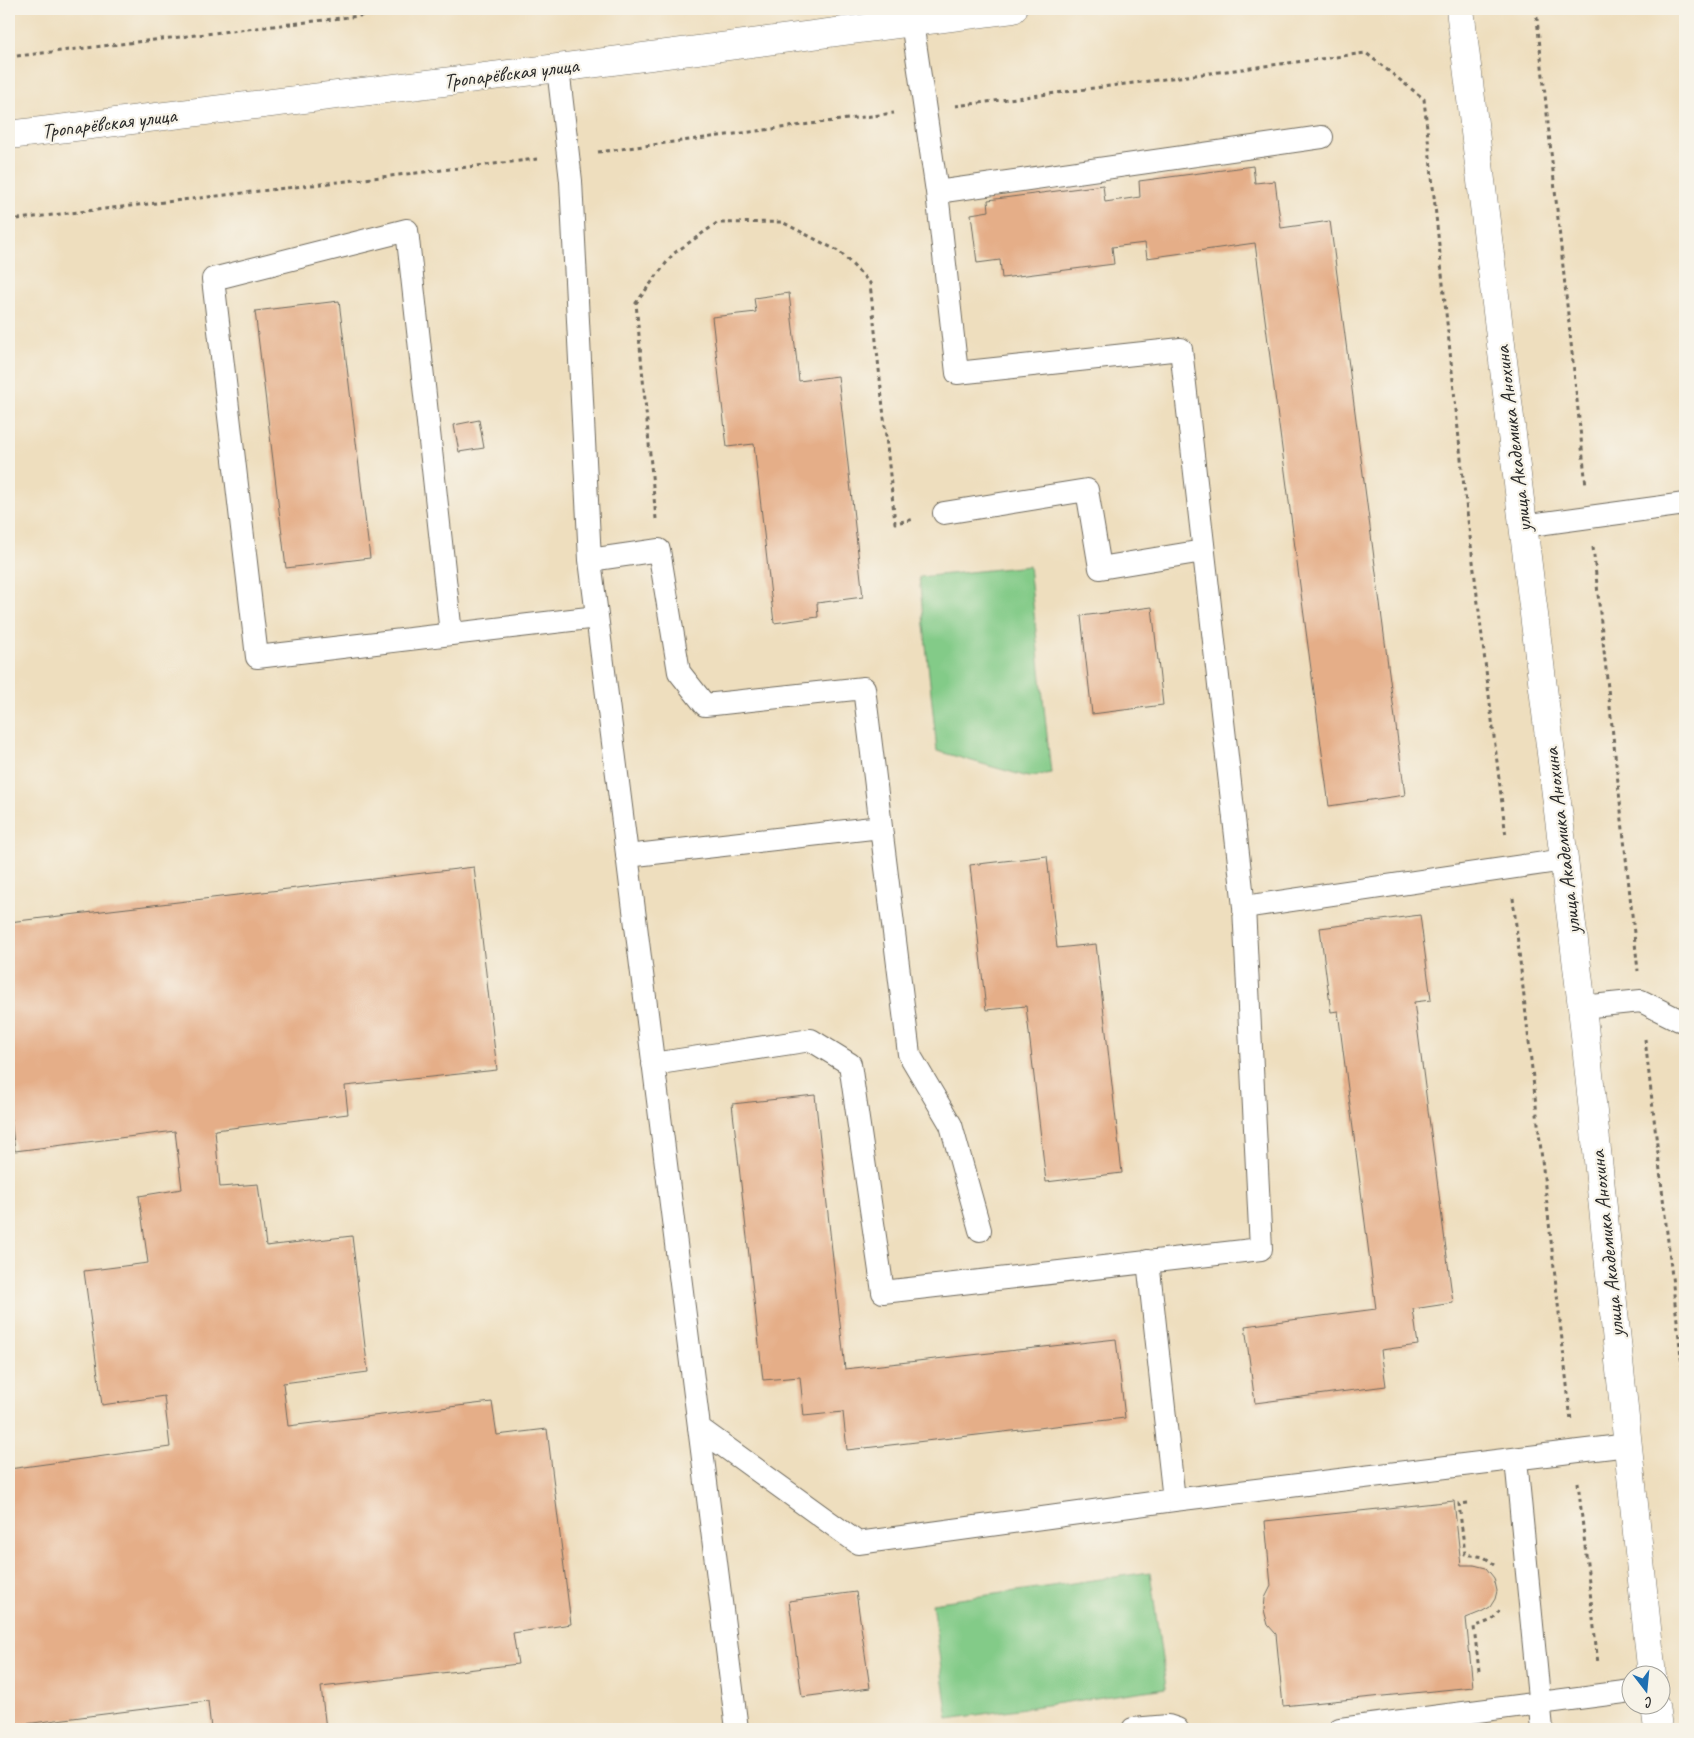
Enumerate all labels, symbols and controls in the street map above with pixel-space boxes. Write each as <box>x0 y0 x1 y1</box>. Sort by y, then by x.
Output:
street label: Тропарёвская улица <box>442 52 581 94</box>
street label: Тропарёвская улица <box>40 102 179 144</box>
street label: улица Академика Анохина <box>1488 343 1538 536</box>
street label: улица Академика Анохина <box>1537 745 1587 938</box>
street label: улица Академика Анохина <box>1584 1148 1630 1341</box>
north arrow <box>1622 1666 1672 1716</box>
text: С <box>1642 1693 1655 1712</box>

